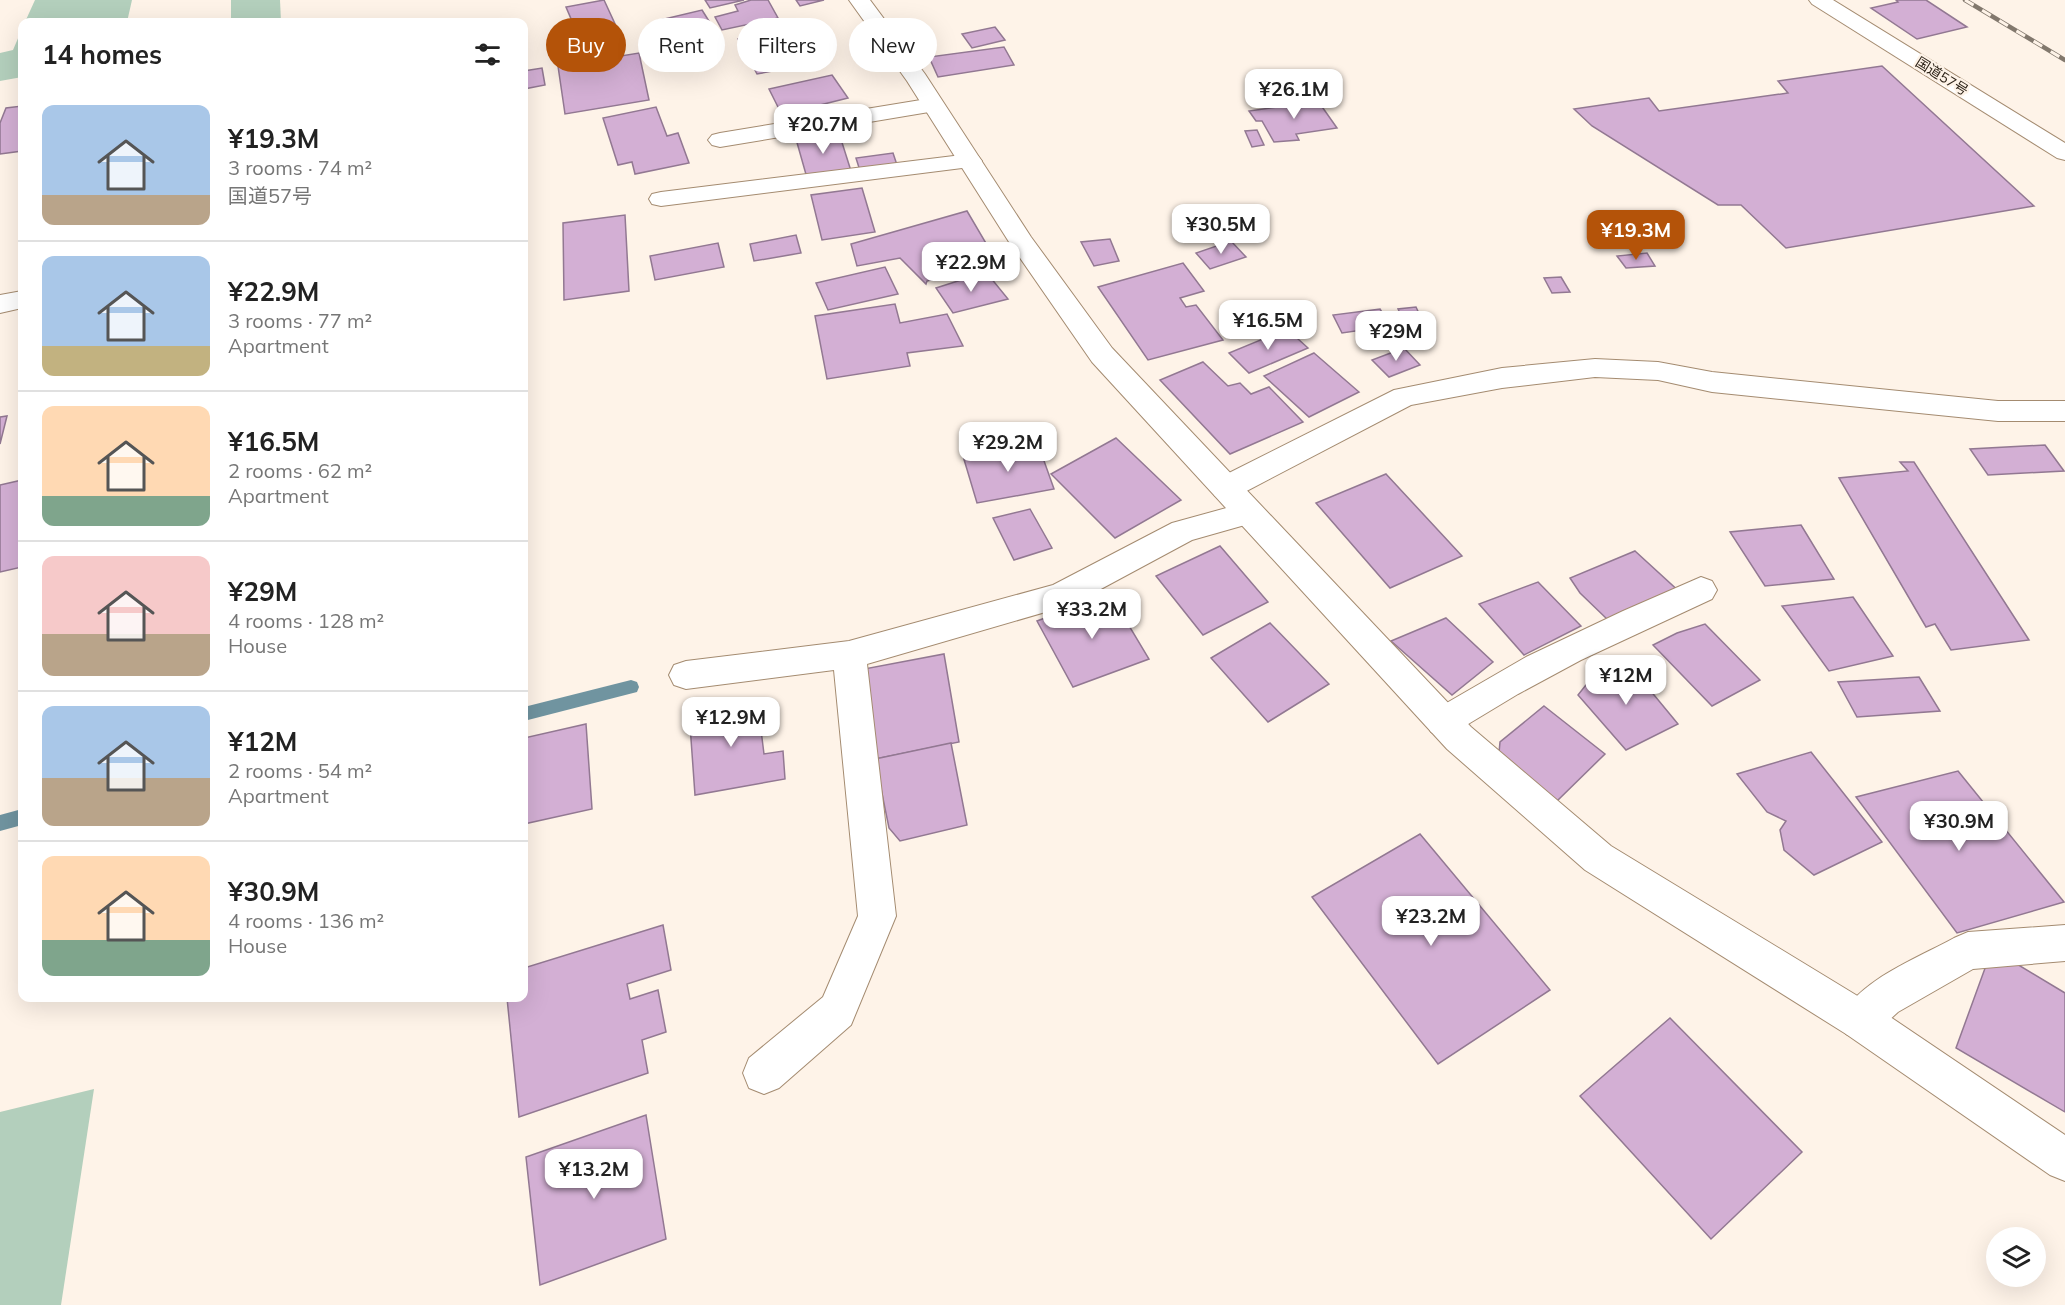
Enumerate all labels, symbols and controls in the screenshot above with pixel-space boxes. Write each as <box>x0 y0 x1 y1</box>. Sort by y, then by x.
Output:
chip: Buy <box>546 18 626 72</box>
chip: Rent <box>638 18 725 72</box>
chip: Filters <box>737 18 837 72</box>
chip: New <box>849 18 937 72</box>
text: 14 homes <box>42 38 162 71</box>
icon: filters <box>471 38 504 71</box>
street label: 国道57号 <box>1912 53 1972 99</box>
pin: ¥26.1M <box>1245 69 1343 120</box>
text: ¥26.1M <box>1259 76 1329 101</box>
pin: ¥20.7M <box>774 104 872 155</box>
text: ¥20.7M <box>788 111 858 136</box>
text: ¥19.3M <box>228 122 319 155</box>
icon: home <box>90 129 162 201</box>
text: 3 rooms · 74 m² <box>228 155 372 180</box>
text: 国道57号 <box>228 183 312 208</box>
pin: ¥30.5M <box>1172 204 1270 255</box>
pin: ¥19.3M <box>1587 210 1685 261</box>
text: ¥30.5M <box>1186 211 1256 236</box>
text: ¥19.3M <box>1601 217 1671 242</box>
pin: ¥22.9M <box>922 242 1020 293</box>
text: ¥22.9M <box>936 249 1006 274</box>
text: ¥22.9M <box>228 275 319 308</box>
icon: home <box>90 280 162 352</box>
pin: ¥16.5M <box>1219 300 1317 351</box>
text: ¥16.5M <box>1233 307 1303 332</box>
text: 3 rooms · 77 m² <box>228 308 372 333</box>
pin: ¥29M <box>1360 311 1432 362</box>
text: ¥29M <box>1369 318 1423 343</box>
text: Apartment <box>228 333 329 358</box>
pin: ¥29.2M <box>959 422 1057 473</box>
text: ¥16.5M <box>228 425 319 458</box>
text: ¥29.2M <box>973 429 1043 454</box>
icon: home <box>90 430 162 502</box>
text: 2 rooms · 62 m² <box>228 458 372 483</box>
text: Apartment <box>228 483 329 508</box>
text: ¥29M <box>228 575 297 608</box>
icon: home <box>90 580 162 652</box>
pin: ¥33.2M <box>1043 589 1141 640</box>
text: ¥33.2M <box>1057 596 1127 621</box>
text: 4 rooms · 128 m² <box>228 608 384 633</box>
text: House <box>228 633 287 658</box>
pin: ¥12M <box>1590 655 1662 706</box>
text: ¥12M <box>1599 662 1653 687</box>
pin: ¥12.9M <box>682 697 780 748</box>
text: ¥12.9M <box>696 704 766 729</box>
text: ¥12M <box>228 725 297 758</box>
icon: home <box>90 730 162 802</box>
text: 2 rooms · 54 m² <box>228 758 372 783</box>
text: Apartment <box>228 783 329 808</box>
pin: ¥30.9M <box>1910 801 2008 852</box>
text: ¥30.9M <box>1924 808 1994 833</box>
text: ¥30.9M <box>228 875 319 908</box>
icon: home <box>90 880 162 952</box>
pin: ¥23.2M <box>1382 896 1480 947</box>
text: ¥23.2M <box>1396 903 1466 928</box>
text: 4 rooms · 136 m² <box>228 908 384 933</box>
text: House <box>228 933 287 958</box>
pin: ¥13.2M <box>545 1149 643 1200</box>
text: ¥13.2M <box>559 1156 629 1181</box>
map controls <box>1986 1227 2046 1287</box>
button: layers <box>1986 1227 2046 1287</box>

